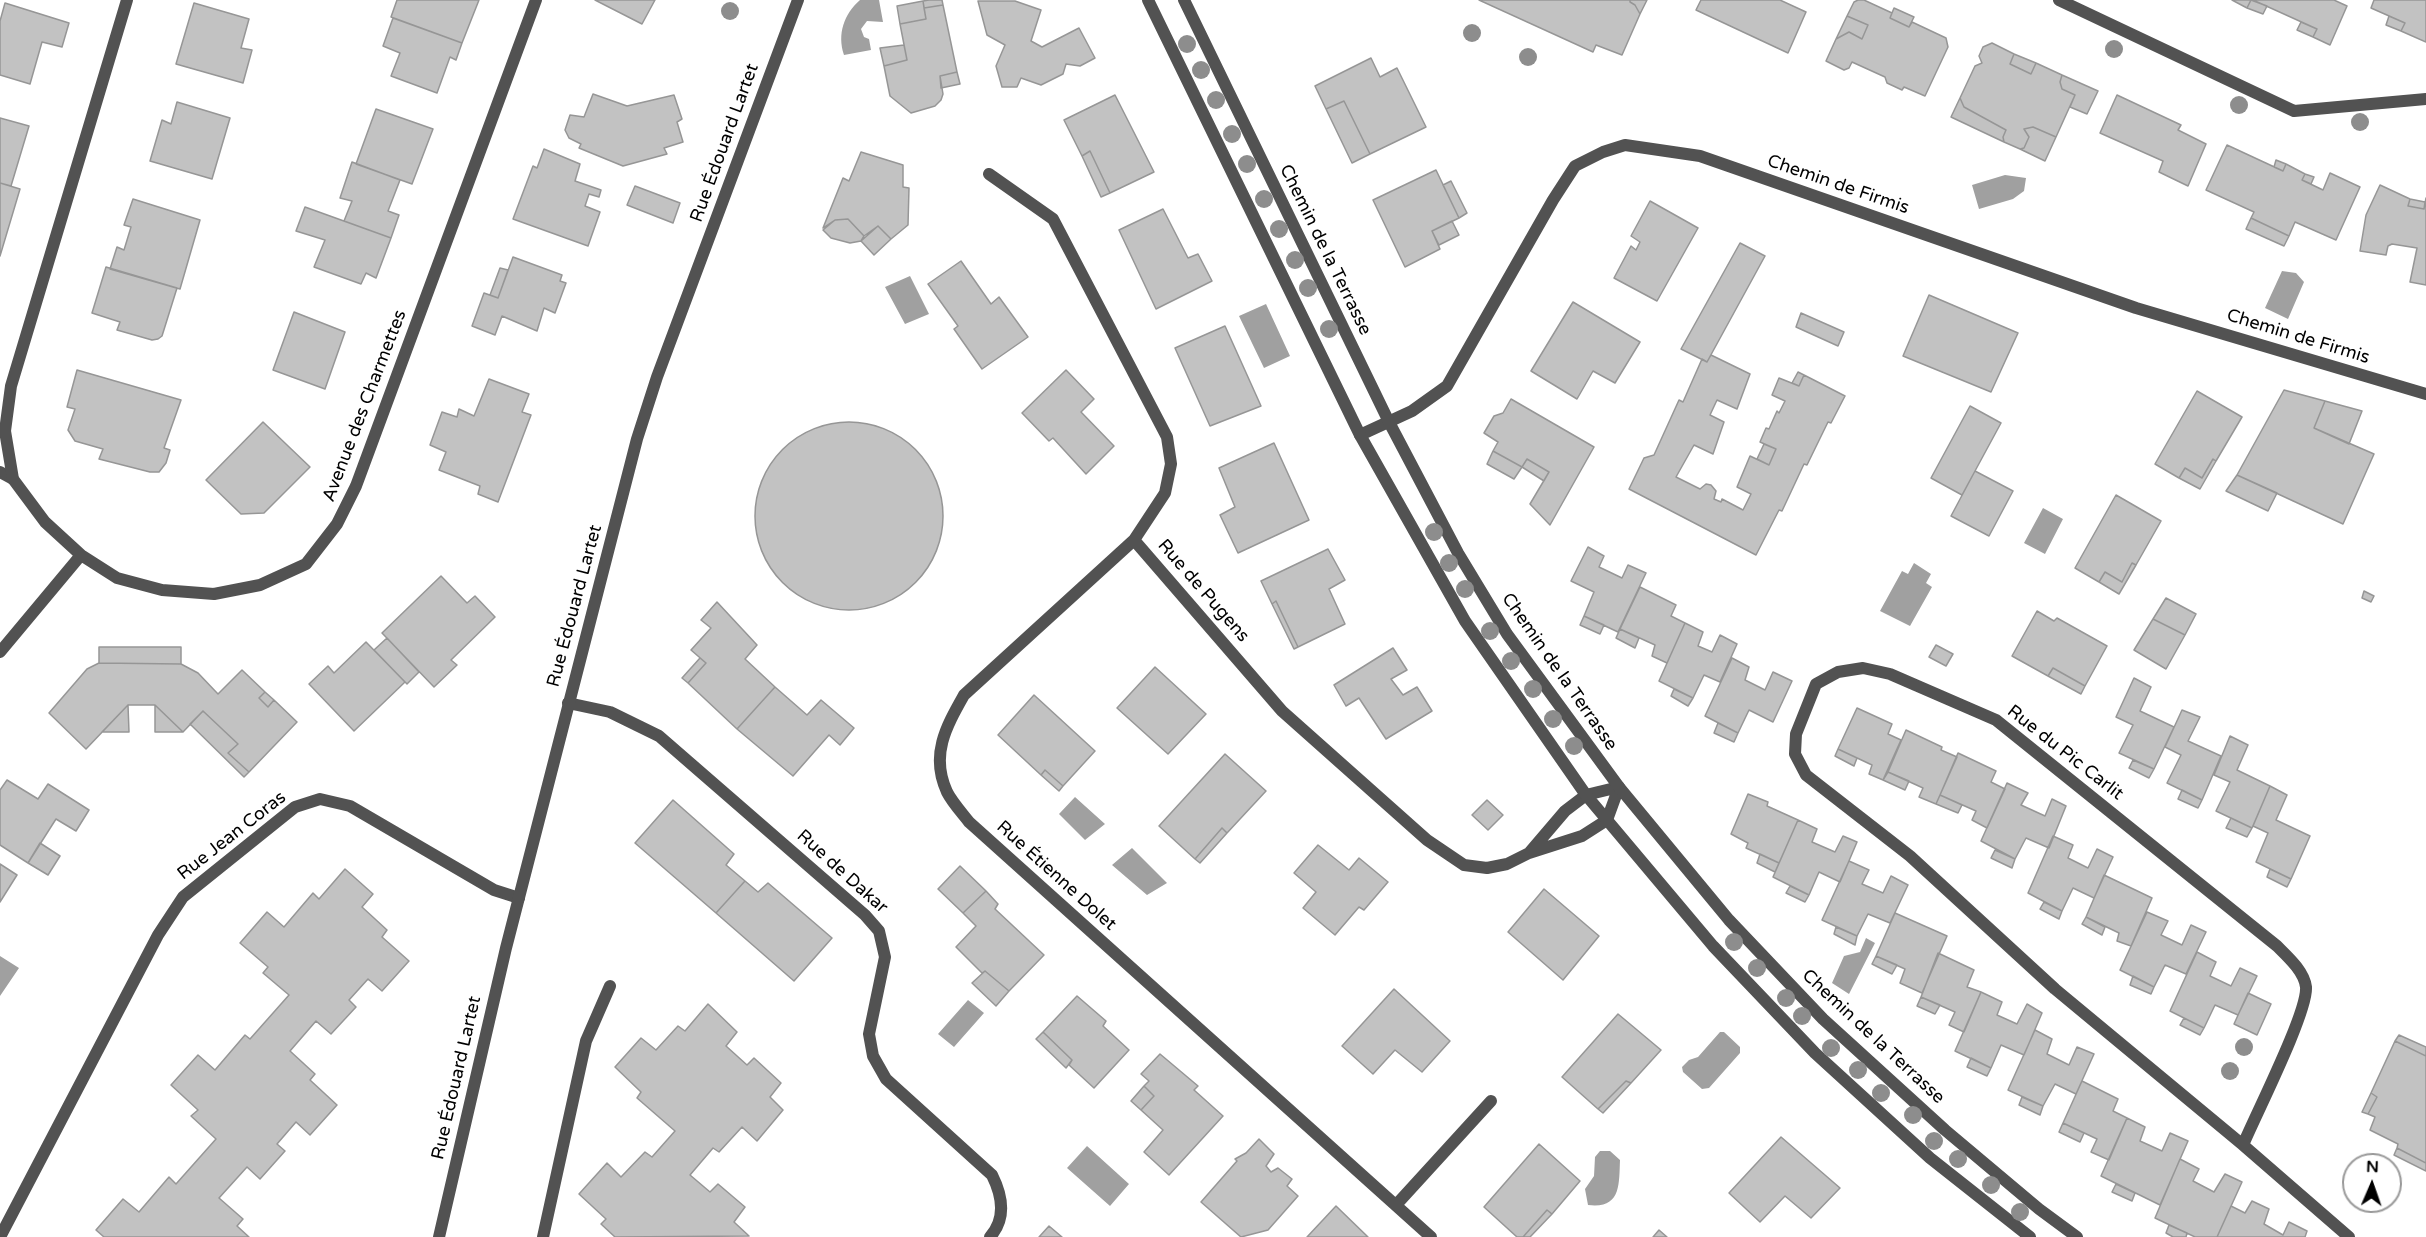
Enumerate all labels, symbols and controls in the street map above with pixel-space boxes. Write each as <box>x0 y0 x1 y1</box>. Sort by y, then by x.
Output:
street label: Rue Édouard Lartet <box>686 61 764 225</box>
street label: Chemin de Firmis <box>1764 151 1912 219</box>
street label: Chemin de la Terrasse <box>1274 161 1376 339</box>
street label: Chemin de Firmis <box>2224 305 2372 369</box>
street label: Avenue des Charmettes <box>318 307 412 505</box>
street label: Rue Édouard Lartet <box>543 522 607 690</box>
street label: Rue de Pugens <box>1153 535 1253 647</box>
street label: Chemin de la Terrasse <box>1496 589 1622 755</box>
street label: Rue du Pic Carlit <box>2003 701 2127 805</box>
street label: Rue Jean Coras <box>173 787 291 885</box>
street label: Rue Étienne Dolet <box>992 817 1120 935</box>
street label: Rue de Dakar <box>792 826 892 918</box>
street label: Chemin de la Terrasse <box>1797 965 1949 1109</box>
street label: Rue Édouard Lartet <box>428 994 486 1162</box>
north arrow <box>2342 1153 2402 1213</box>
text: N <box>2366 1157 2379 1177</box>

